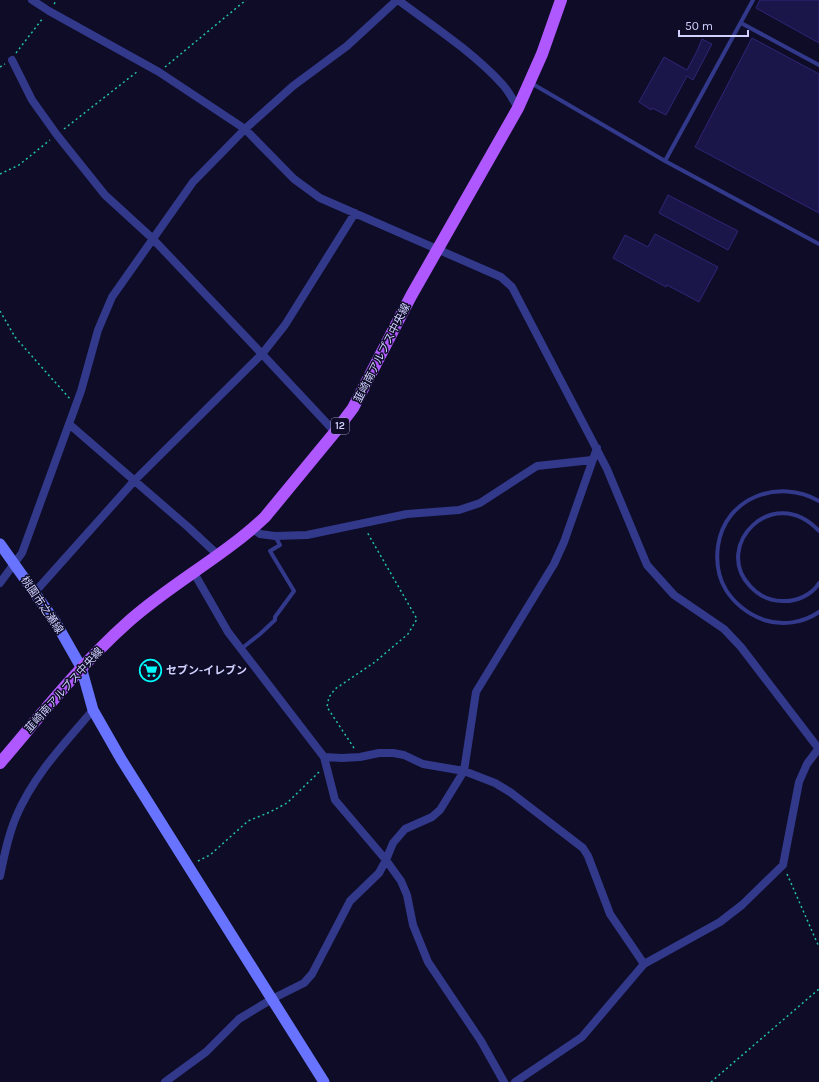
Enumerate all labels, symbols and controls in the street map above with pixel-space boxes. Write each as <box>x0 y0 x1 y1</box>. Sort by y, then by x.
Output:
scale bar <box>679 12 748 38</box>
text: 50 m <box>685 19 713 33</box>
street label: 韮崎南アルプス中央線 <box>351 301 413 405</box>
road number: 12 <box>331 418 349 434</box>
street label: 桃園市之瀬線 <box>18 574 66 636</box>
street label: 韮崎南アルプス中央線 <box>22 645 106 735</box>
supermarket icon: セブン-イレブン <box>138 657 164 683</box>
place label: セブン-イレブン <box>166 664 247 677</box>

